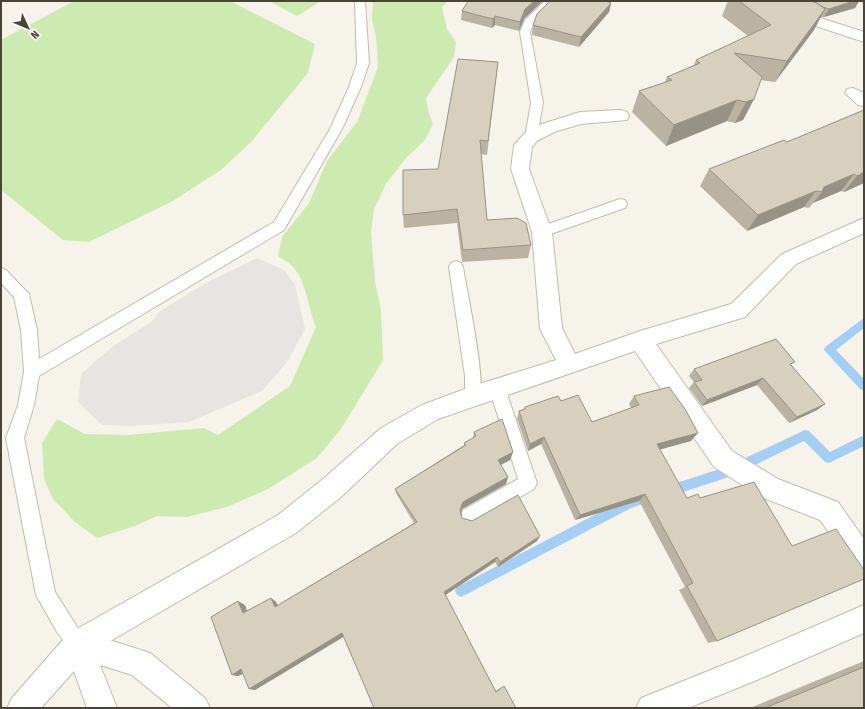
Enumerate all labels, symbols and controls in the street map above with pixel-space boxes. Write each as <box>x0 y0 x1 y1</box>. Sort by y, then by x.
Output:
north arrow <box>8 8 48 48</box>
text: N <box>28 28 42 41</box>

